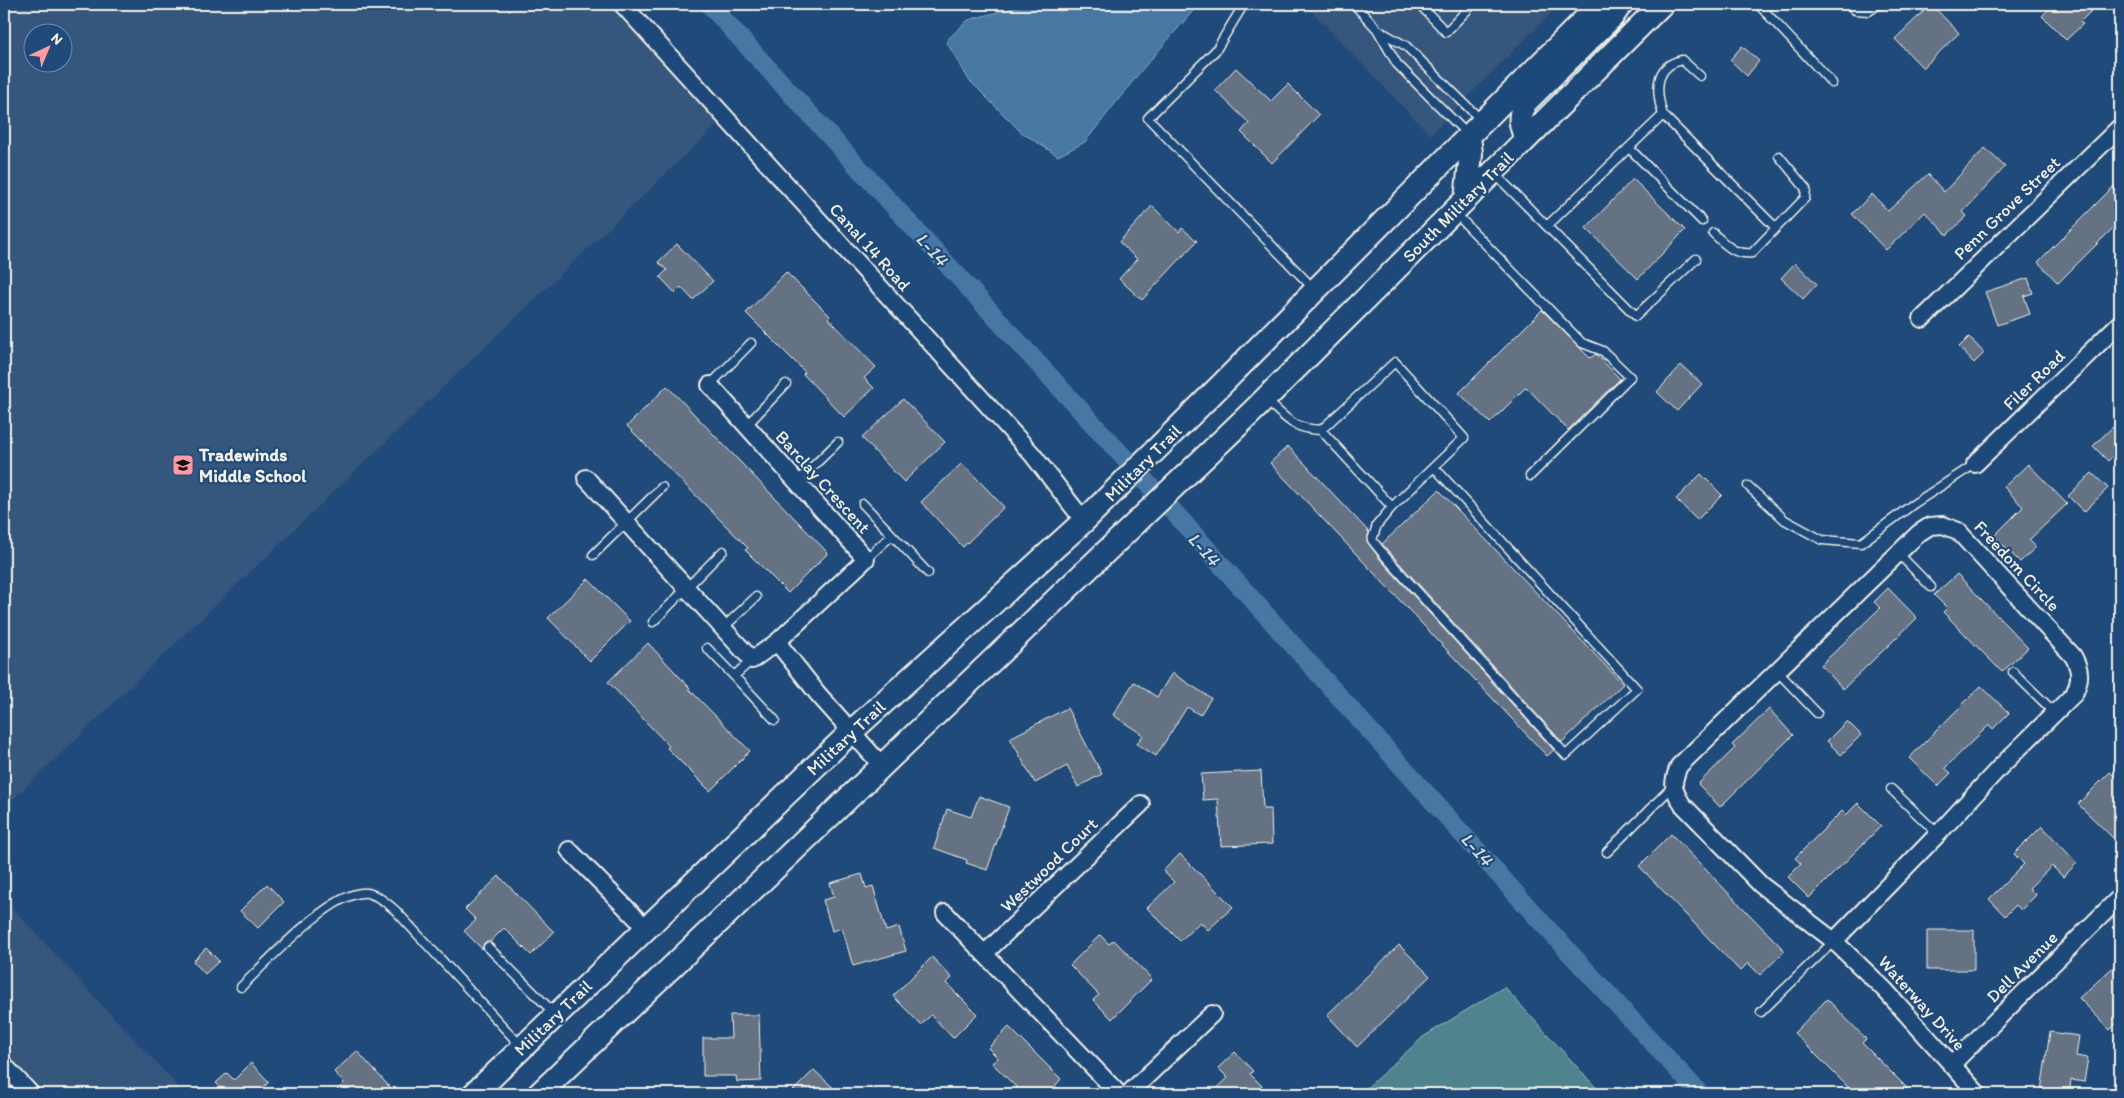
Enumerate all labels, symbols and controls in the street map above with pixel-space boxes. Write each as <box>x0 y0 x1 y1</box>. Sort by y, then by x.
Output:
north arrow <box>22 22 72 72</box>
text: N <box>47 30 66 48</box>
street label: South Military Trail <box>1398 147 1518 267</box>
street label: Penn Grove Street <box>1949 151 2065 264</box>
street label: Canal 14 Road <box>825 198 915 296</box>
water label: L-14 <box>911 227 954 272</box>
street label: Filer Road <box>1998 345 2070 415</box>
street label: Military Trail <box>1100 420 1186 506</box>
street label: Barclay Crescent <box>771 426 875 538</box>
place label: Tradewinds Middle School <box>198 444 307 487</box>
school or university icon: Tradewinds Middle School <box>171 453 195 477</box>
street label: Freedom Circle <box>1969 516 2065 616</box>
water label: L-14 <box>1183 527 1226 572</box>
street label: Military Trail <box>802 696 890 780</box>
street label: Westwood Court <box>996 813 1102 917</box>
water label: L-14 <box>1456 827 1499 872</box>
street label: Dell Avenue <box>1982 927 2062 1007</box>
street label: Waterway Drive <box>1874 951 1970 1055</box>
street label: Military Trail <box>509 975 597 1061</box>

